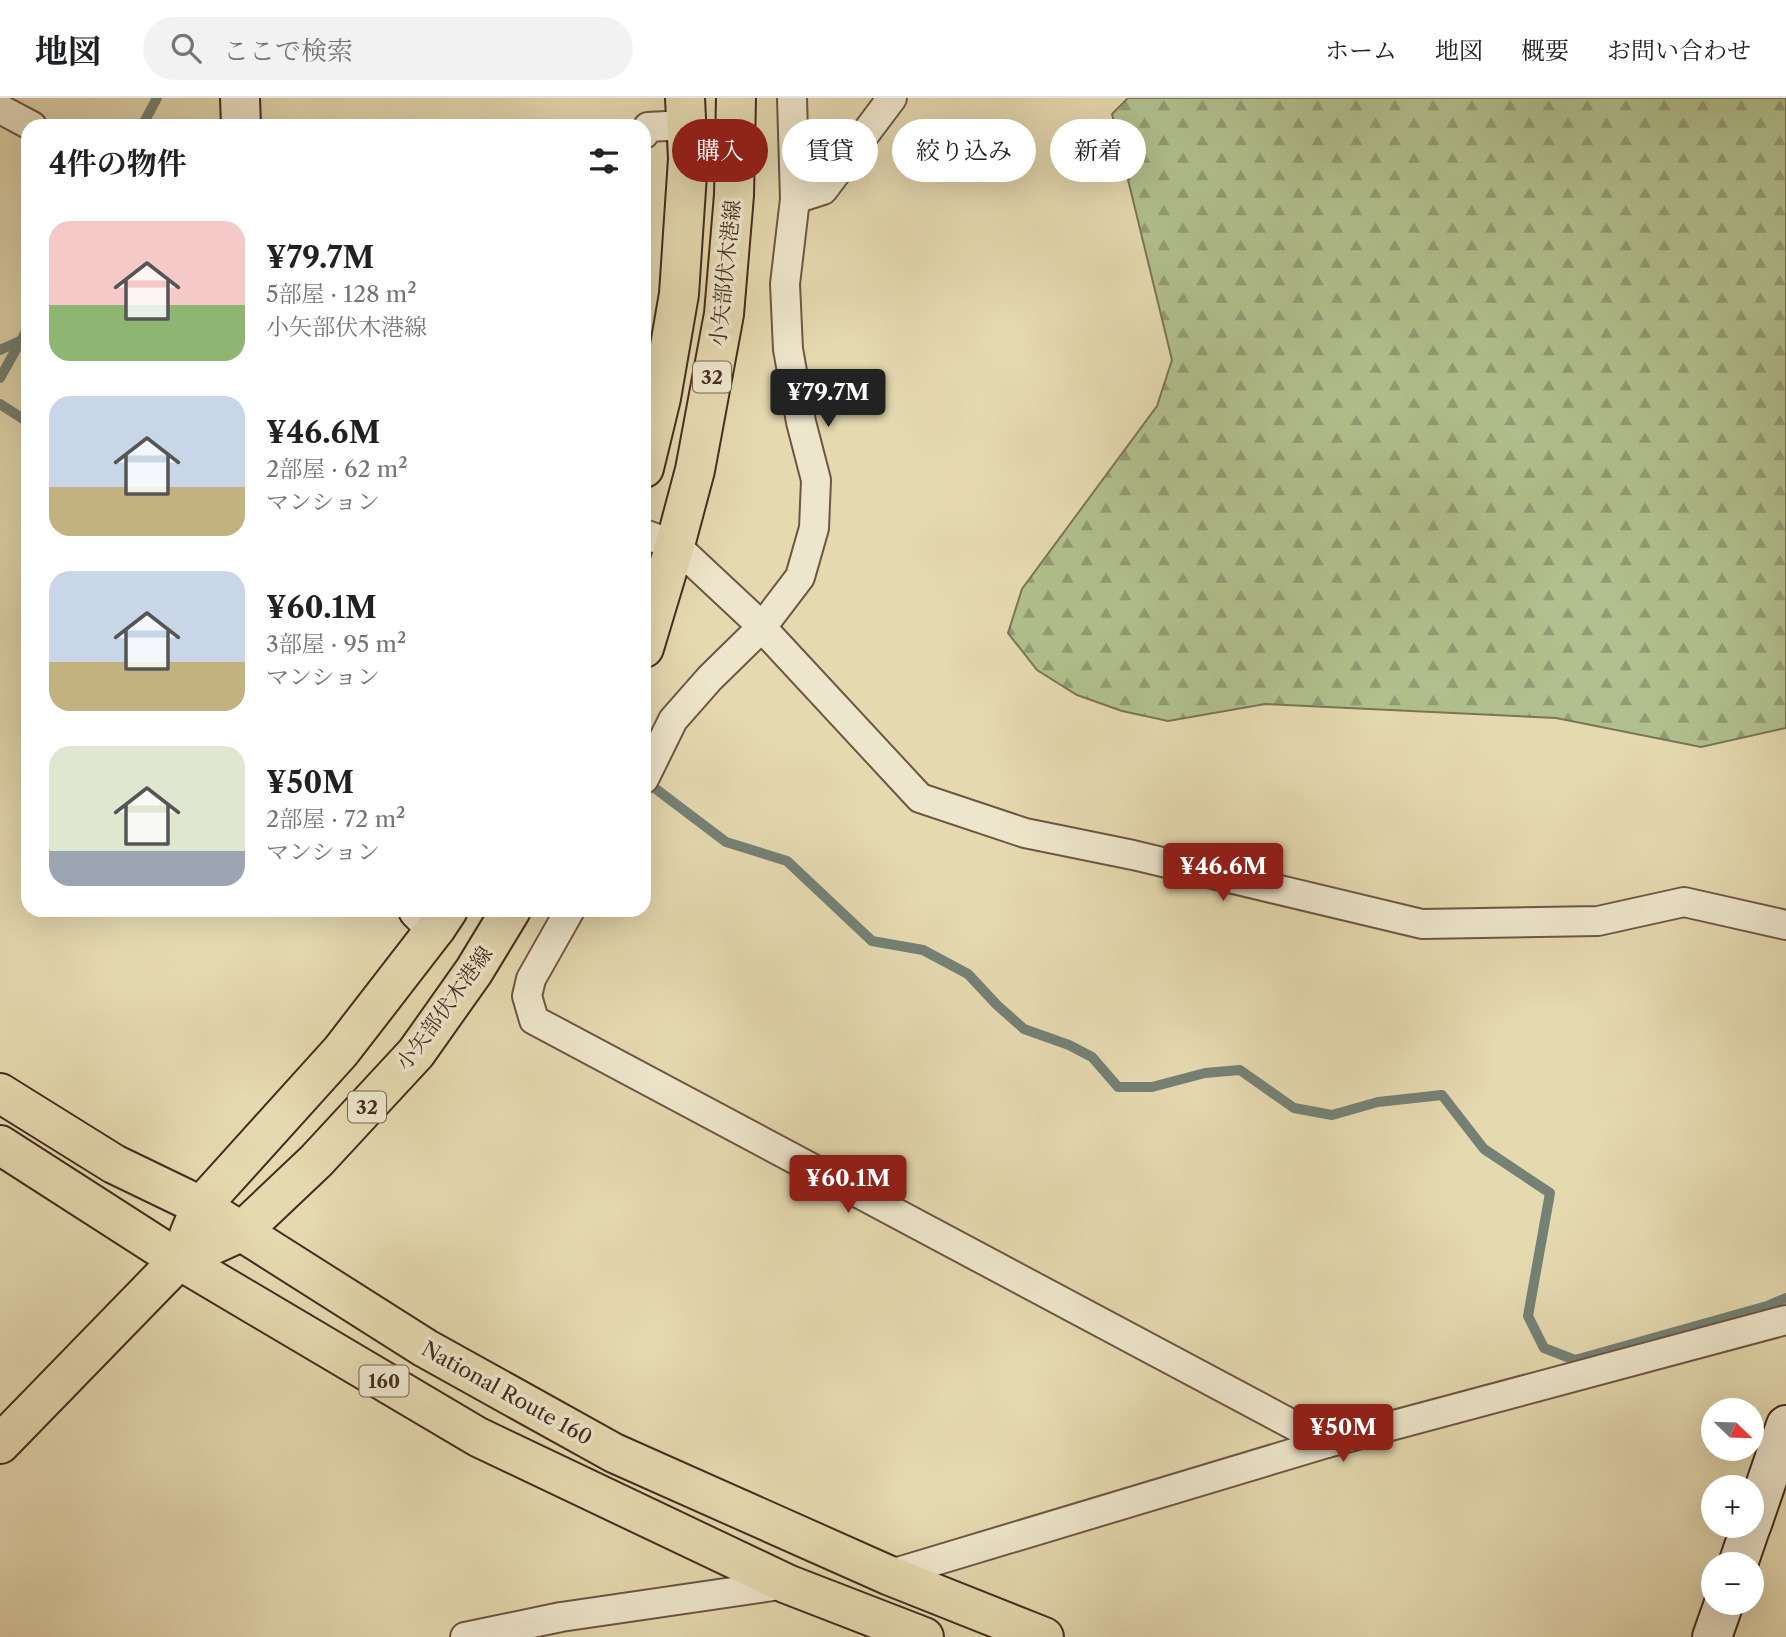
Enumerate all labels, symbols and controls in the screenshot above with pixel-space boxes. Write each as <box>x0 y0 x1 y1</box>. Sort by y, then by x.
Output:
search box <box>143 17 633 80</box>
icon: search <box>167 29 205 67</box>
text: 地図 <box>35 31 101 72</box>
text: ここで検索 <box>223 35 353 67</box>
text: ホーム <box>1325 36 1397 65</box>
text: 地図 <box>1435 36 1483 65</box>
text: 概要 <box>1521 36 1569 65</box>
text: お問い合わせ <box>1607 36 1751 65</box>
chip: 購入 <box>672 119 768 182</box>
chip: 賃貸 <box>782 119 878 182</box>
chip: 絞り込み <box>892 119 1036 182</box>
chip: 新着 <box>1050 119 1146 182</box>
icon: filters <box>585 142 623 180</box>
text: 4件の物件 <box>49 145 187 182</box>
street label: 小矢部伏木港線 <box>705 199 745 347</box>
text: ¥79.7M <box>266 239 374 276</box>
icon: home <box>105 249 189 333</box>
text: 5部屋 · 128 m² <box>266 280 417 308</box>
text: 小矢部伏木港線 <box>266 313 427 341</box>
road number: 32 <box>693 362 731 392</box>
pin: ¥79.7M <box>771 370 885 429</box>
text: ¥79.7M <box>786 378 870 406</box>
text: ¥46.6M <box>266 414 380 451</box>
icon: home <box>105 424 189 508</box>
text: 2部屋 · 62 m² <box>266 455 408 483</box>
text: マンション <box>266 488 380 516</box>
text: ¥60.1M <box>266 589 377 626</box>
icon: home <box>105 599 189 683</box>
text: 3部屋 · 95 m² <box>266 630 406 658</box>
text: マンション <box>266 663 380 691</box>
text: ¥50M <box>266 764 354 801</box>
icon: home <box>105 774 189 858</box>
text: 2部屋 · 72 m² <box>266 805 405 833</box>
text: マンション <box>266 838 380 866</box>
pin: ¥46.6M <box>1166 844 1280 903</box>
text: ¥46.6M <box>1179 852 1267 880</box>
street label: 小矢部伏木港線 <box>391 941 497 1075</box>
road number: 32 <box>348 1091 386 1122</box>
pin: ¥60.1M <box>791 1156 905 1215</box>
text: ¥60.1M <box>805 1164 891 1192</box>
street label: National Route 160 <box>417 1336 597 1450</box>
road number: 160 <box>360 1366 408 1396</box>
north arrow <box>1701 1398 1764 1461</box>
map controls <box>1701 1398 1764 1615</box>
pin: ¥50M <box>1302 1404 1384 1464</box>
text: ¥50M <box>1309 1413 1377 1441</box>
button: + <box>1701 1475 1764 1538</box>
button: − <box>1701 1552 1764 1615</box>

